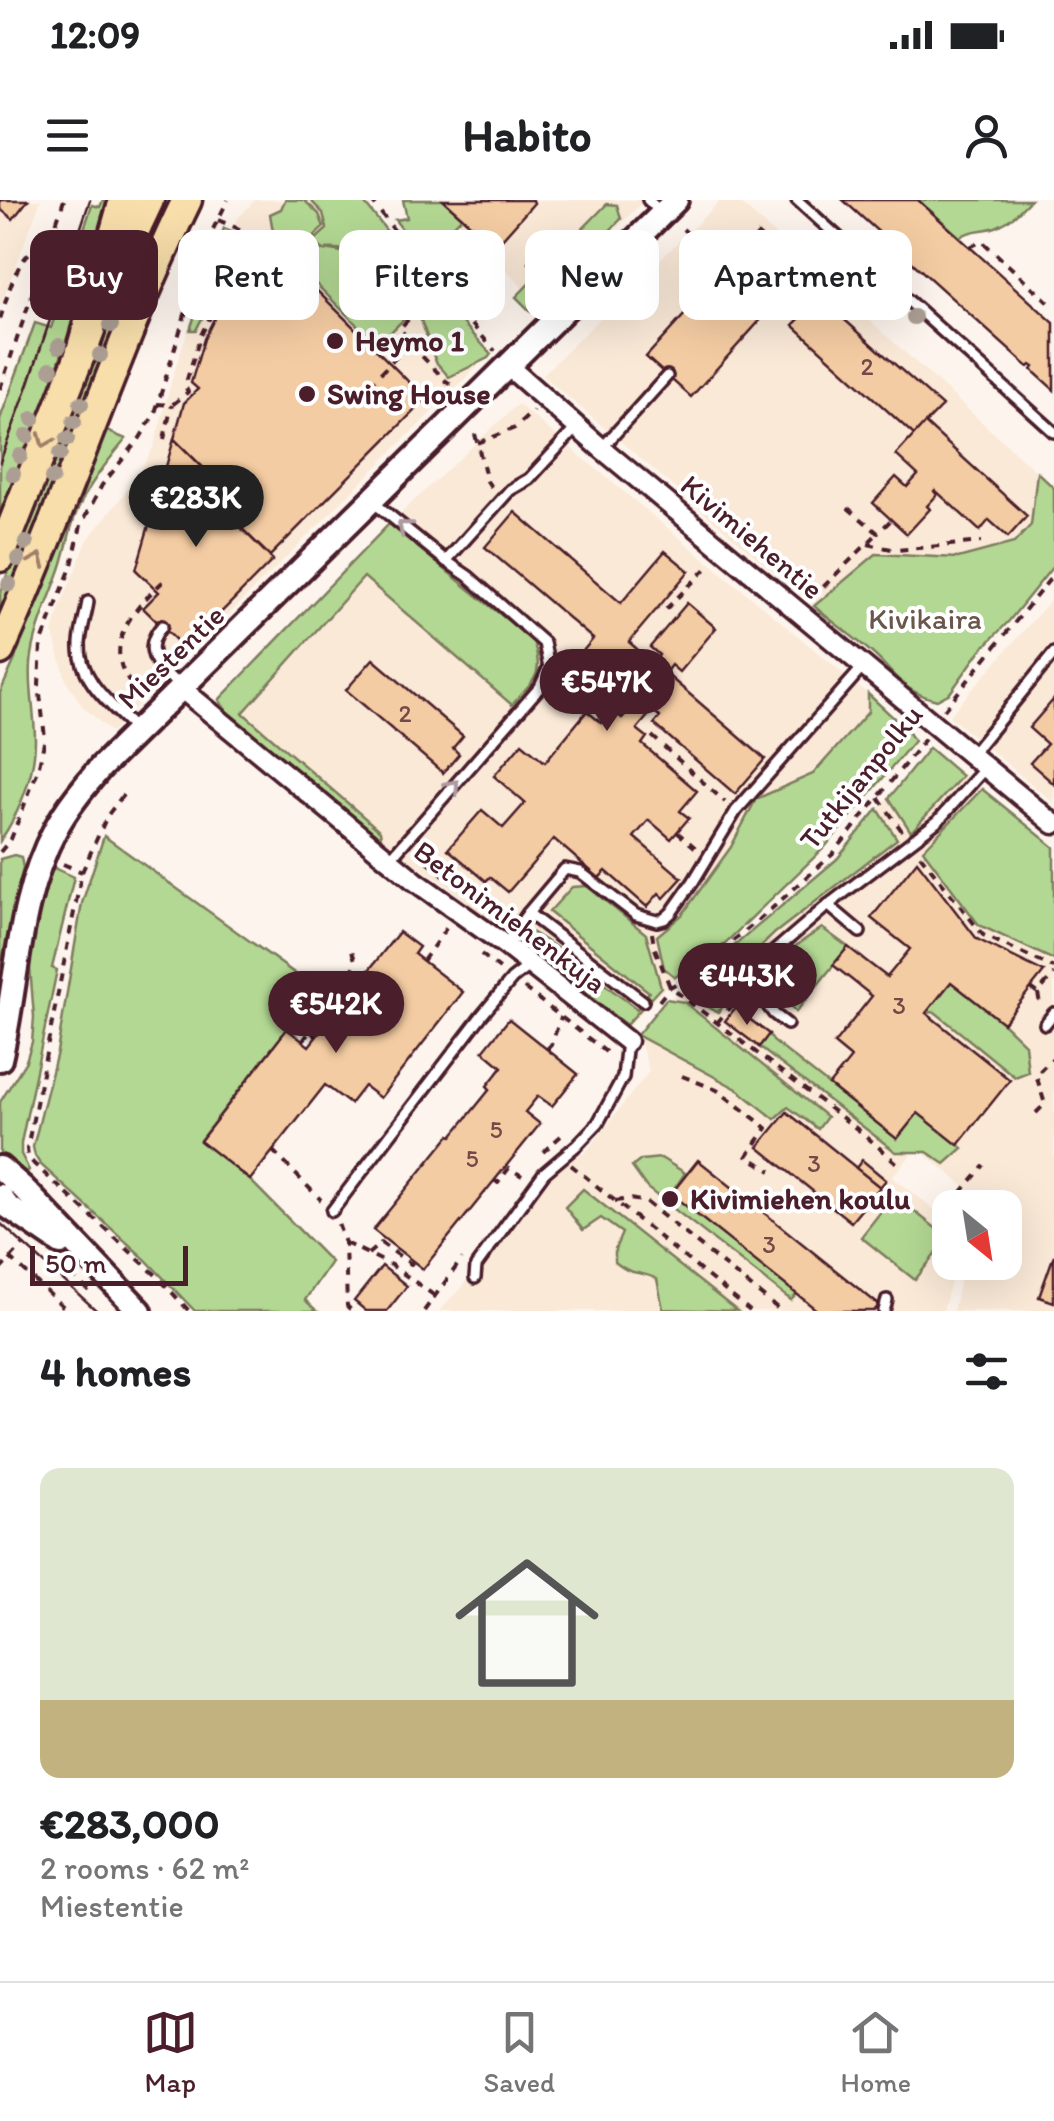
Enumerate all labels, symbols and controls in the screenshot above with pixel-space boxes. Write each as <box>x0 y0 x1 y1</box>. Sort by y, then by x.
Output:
text: 12:09 <box>50 12 140 58</box>
icon: menu <box>40 108 95 163</box>
text: Habito <box>462 108 592 162</box>
icon: person <box>959 108 1014 163</box>
chip: Buy <box>30 230 158 320</box>
chip: Rent <box>178 230 319 320</box>
chip: Filters <box>339 230 505 320</box>
chip: New <box>525 230 659 320</box>
chip: Apartment <box>679 230 912 320</box>
place label: Heymo 1 <box>355 322 464 359</box>
marker: Heymo 1 <box>324 330 346 352</box>
house number: 2 <box>860 351 874 381</box>
place label: Swing House <box>327 375 490 412</box>
marker: Swing House <box>296 383 318 405</box>
one-way arrow <box>36 431 56 449</box>
pin: €283K <box>126 465 266 550</box>
street label: Kivimiehentie <box>673 466 831 607</box>
text: €283K <box>151 478 241 516</box>
one-way arrow <box>398 521 416 539</box>
one-way arrow <box>27 552 47 570</box>
street label: Miestentie <box>109 597 232 717</box>
park label: Kivikaira <box>868 600 982 637</box>
pin: €547K <box>537 649 677 734</box>
text: €547K <box>562 662 652 700</box>
street label: Tutkijanpolku <box>791 697 930 857</box>
house number: 2 <box>398 698 412 728</box>
one-way arrow <box>442 780 460 798</box>
street label: Betonimiehenkuja <box>407 832 614 1001</box>
pin: €443K <box>677 943 817 1028</box>
text: €443K <box>700 956 794 994</box>
pin: €542K <box>266 971 406 1056</box>
text: €542K <box>290 984 382 1022</box>
house number: 3 <box>892 990 906 1020</box>
house number: 5 <box>489 1114 503 1144</box>
house number: 5 <box>465 1143 479 1173</box>
house number: 3 <box>807 1148 821 1178</box>
place label: Kivimiehen koulu <box>690 1180 911 1217</box>
marker: Kivimiehen koulu <box>659 1188 681 1210</box>
north arrow <box>932 1190 1022 1280</box>
map controls <box>932 1190 1022 1280</box>
house number: 3 <box>762 1229 776 1259</box>
scale bar <box>30 1241 188 1286</box>
text: 50 m <box>45 1246 107 1280</box>
icon: filters <box>959 1344 1014 1399</box>
text: 4 homes <box>40 1346 191 1397</box>
icon: home <box>437 1533 617 1713</box>
text: €283,000 <box>40 1798 220 1849</box>
text: 2 rooms · 62 m² <box>40 1849 249 1887</box>
text: Miestentie <box>40 1887 184 1925</box>
tab: Map <box>143 2005 198 2099</box>
tab: Saved <box>483 2005 555 2099</box>
tab: Home <box>841 2005 911 2099</box>

